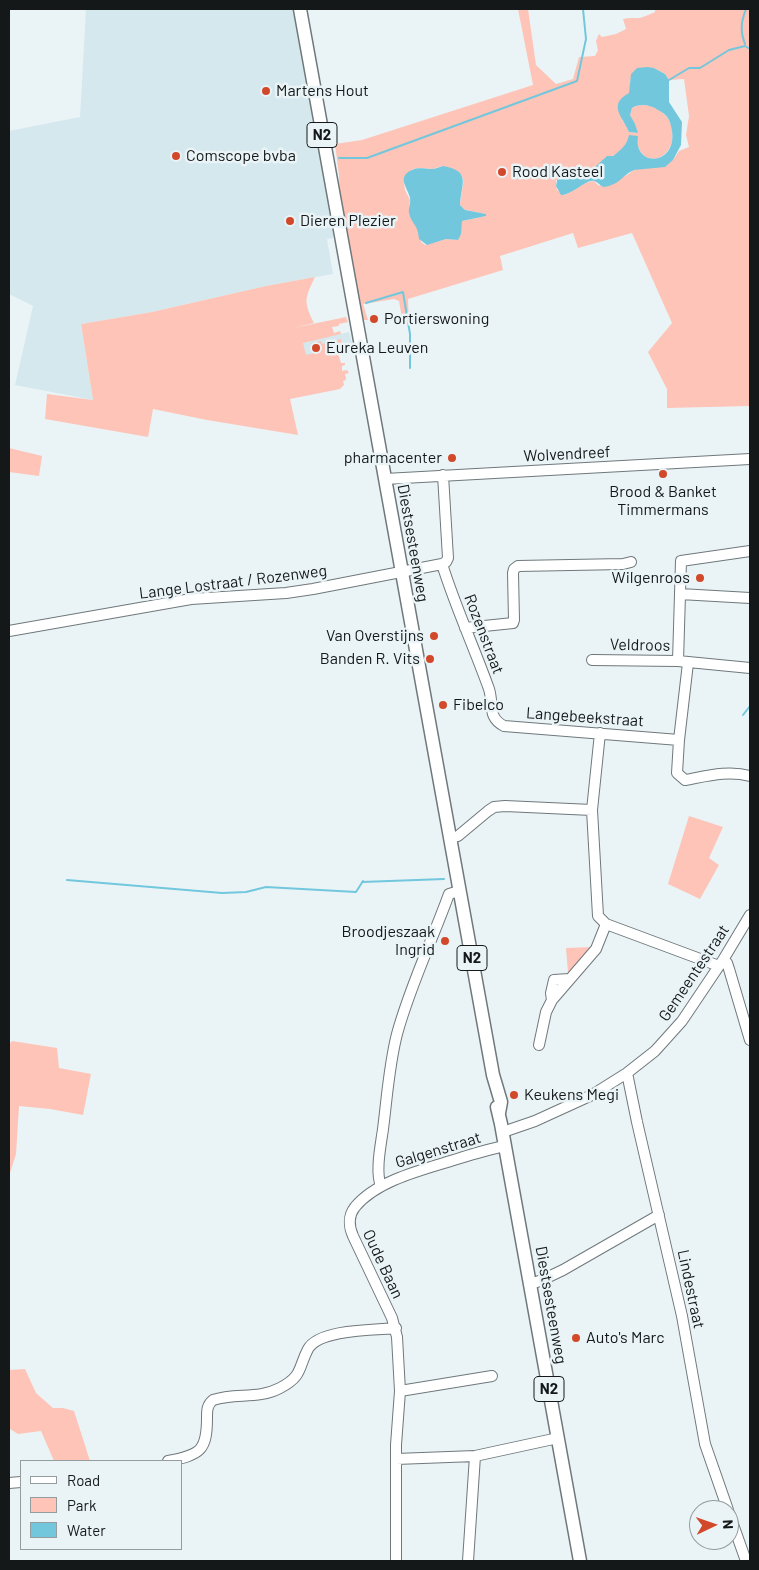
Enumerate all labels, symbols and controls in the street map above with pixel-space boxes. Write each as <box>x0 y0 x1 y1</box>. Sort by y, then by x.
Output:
place label: Martens Hout <box>276 81 369 101</box>
marker: Martens Hout <box>260 85 272 97</box>
road number: N2 <box>307 122 337 148</box>
place label: Comscope bvba <box>186 146 296 166</box>
marker: Comscope bvba <box>170 150 182 162</box>
place label: Rood Kasteel <box>512 162 603 182</box>
marker: Rood Kasteel <box>496 166 508 178</box>
place label: Dieren Plezier <box>300 211 396 231</box>
marker: Dieren Plezier <box>284 215 296 227</box>
place label: Portierswoning <box>384 309 489 329</box>
marker: Portierswoning <box>368 313 380 325</box>
place label: Eureka Leuven <box>326 338 428 358</box>
marker: Eureka Leuven <box>310 342 322 354</box>
street label: Wolvendreef <box>523 442 611 466</box>
place label: pharmacenter <box>344 448 442 468</box>
marker: pharmacenter <box>446 452 458 464</box>
marker: Brood & Banket Timmermans <box>657 468 669 480</box>
place label: Brood & Banket Timmermans <box>609 482 717 520</box>
street label: Diestsesteenweg <box>393 483 433 603</box>
street label: Lange Lostraat / Rozenweg <box>138 561 328 603</box>
place label: Wilgenroos <box>612 568 690 588</box>
marker: Wilgenroos <box>694 572 706 584</box>
street label: Rozenstraat <box>460 591 508 677</box>
place label: Van Overstijns <box>326 626 424 646</box>
marker: Van Overstijns <box>428 630 440 642</box>
street label: Veldroos <box>610 635 670 655</box>
place label: Banden R. Vits <box>320 649 420 669</box>
marker: Banden R. Vits <box>424 653 436 665</box>
place label: Fibelco <box>453 695 504 715</box>
marker: Fibelco <box>437 699 449 711</box>
street label: Langebeekstraat <box>525 703 645 731</box>
street label: Gemeentestraat <box>655 921 733 1025</box>
place label: Broodjeszaak Ingrid <box>342 922 435 960</box>
marker: Broodjeszaak Ingrid <box>439 935 451 947</box>
road number: N2 <box>457 946 487 970</box>
place label: Keukens Megi <box>524 1085 619 1105</box>
marker: Keukens Megi <box>508 1089 520 1101</box>
street label: Galgenstraat <box>393 1128 483 1172</box>
street label: Oude Baan <box>359 1226 407 1302</box>
street label: Diestsesteenweg <box>531 1245 571 1365</box>
street label: Lindestraat <box>673 1248 709 1330</box>
place label: Auto's Marc <box>586 1328 665 1348</box>
marker: Auto's Marc <box>570 1332 582 1344</box>
road number: N2 <box>534 1376 564 1402</box>
legend <box>20 1460 182 1550</box>
text: Road <box>67 1471 100 1489</box>
text: Park <box>67 1496 96 1514</box>
north arrow <box>689 1500 739 1550</box>
text: N <box>720 1519 737 1529</box>
text: Water <box>67 1521 106 1539</box>

